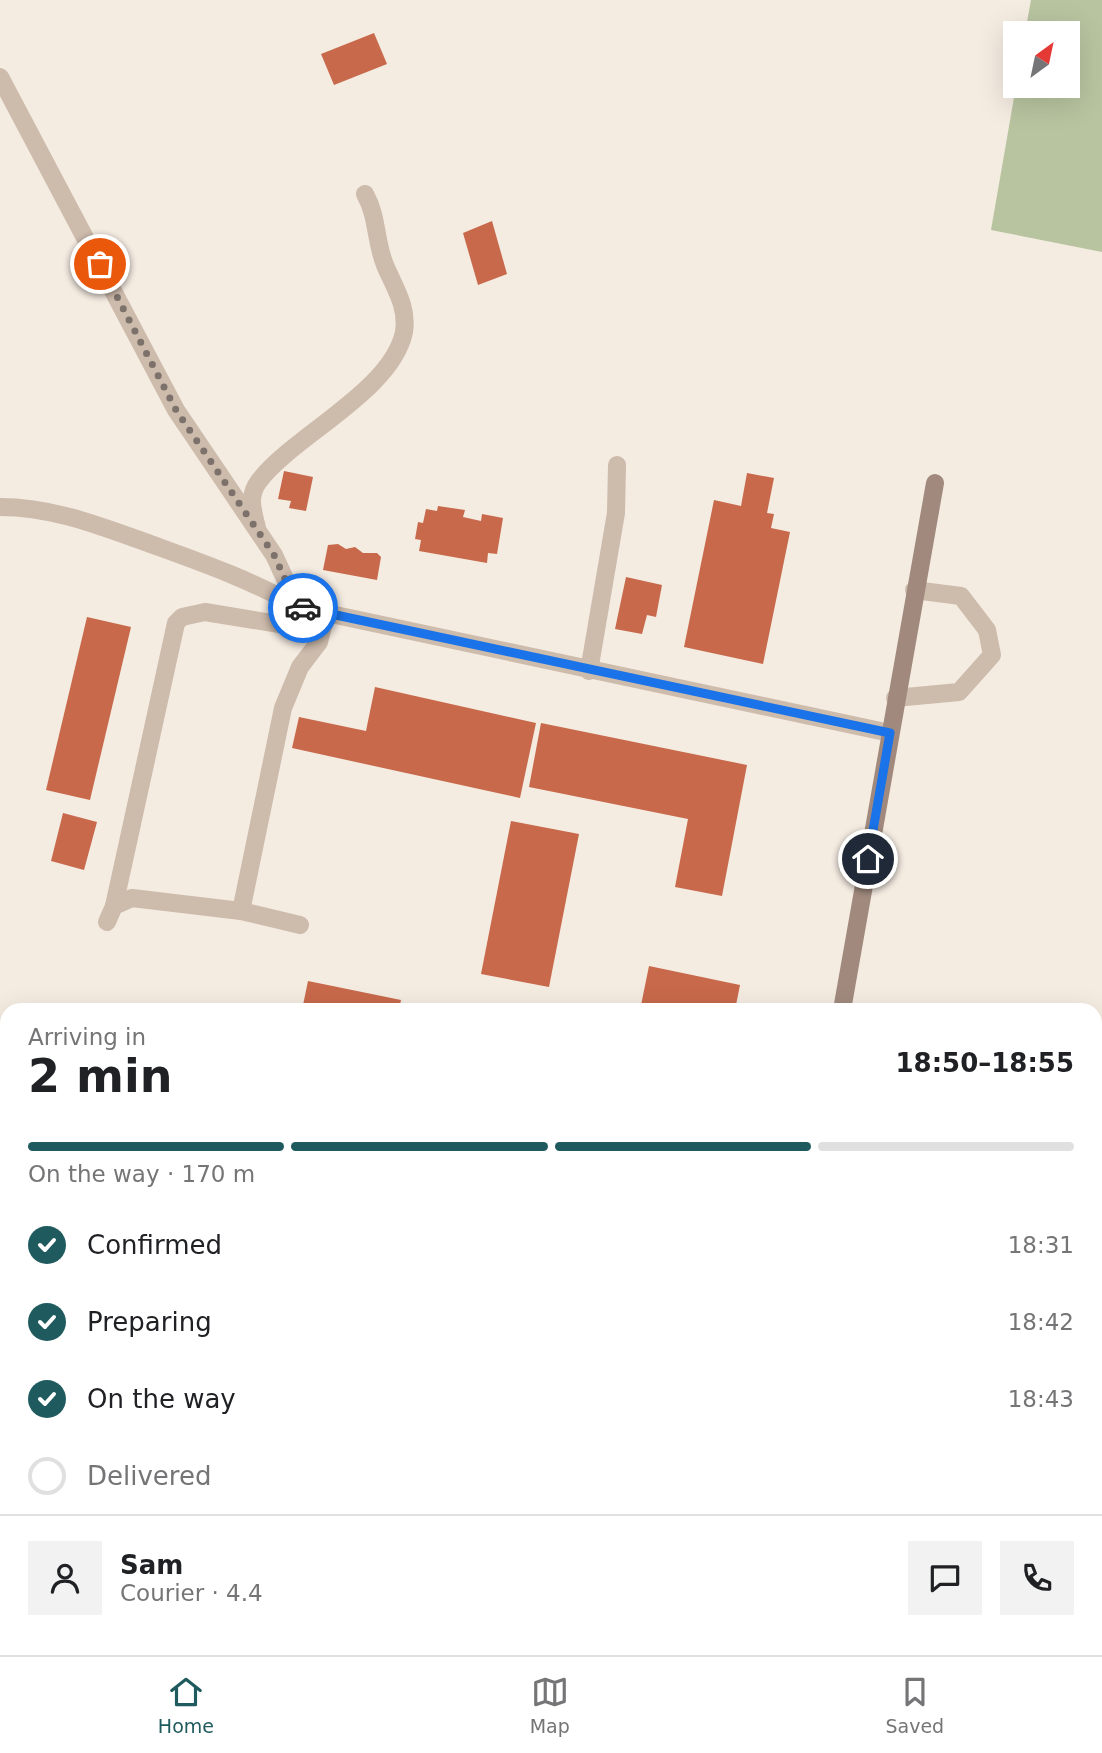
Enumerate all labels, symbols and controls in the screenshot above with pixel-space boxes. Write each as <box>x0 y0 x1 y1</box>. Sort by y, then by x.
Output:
north arrow <box>1003 21 1080 98</box>
map controls <box>1003 21 1080 98</box>
pin <box>70 234 130 294</box>
icon: bag <box>81 245 119 283</box>
courier <box>268 573 338 643</box>
icon: car <box>284 589 322 627</box>
pin <box>838 829 898 889</box>
icon: home <box>849 840 887 878</box>
text: Arriving in <box>28 1024 146 1050</box>
text: 18:50–18:55 <box>895 1048 1074 1078</box>
text: 2 min <box>28 1049 172 1103</box>
text: On the way · 170 m <box>28 1161 255 1187</box>
icon: check <box>28 1226 66 1264</box>
text: Confirmed <box>87 1230 222 1260</box>
text: 18:31 <box>1008 1232 1074 1258</box>
icon: check <box>28 1303 66 1341</box>
text: Preparing <box>87 1307 212 1337</box>
text: 18:42 <box>1008 1309 1074 1335</box>
icon: check <box>28 1380 66 1418</box>
text: On the way <box>87 1384 236 1414</box>
text: 18:43 <box>1008 1386 1074 1412</box>
text: Delivered <box>87 1461 211 1491</box>
button: person <box>28 1541 102 1615</box>
button: chat <box>908 1541 982 1615</box>
button: phone <box>1000 1541 1074 1615</box>
text: Sam <box>120 1550 183 1580</box>
text: Courier · 4.4 <box>120 1580 263 1606</box>
tab: Home <box>158 1673 214 1737</box>
tab: Map <box>530 1673 570 1737</box>
tab: Saved <box>885 1673 944 1737</box>

